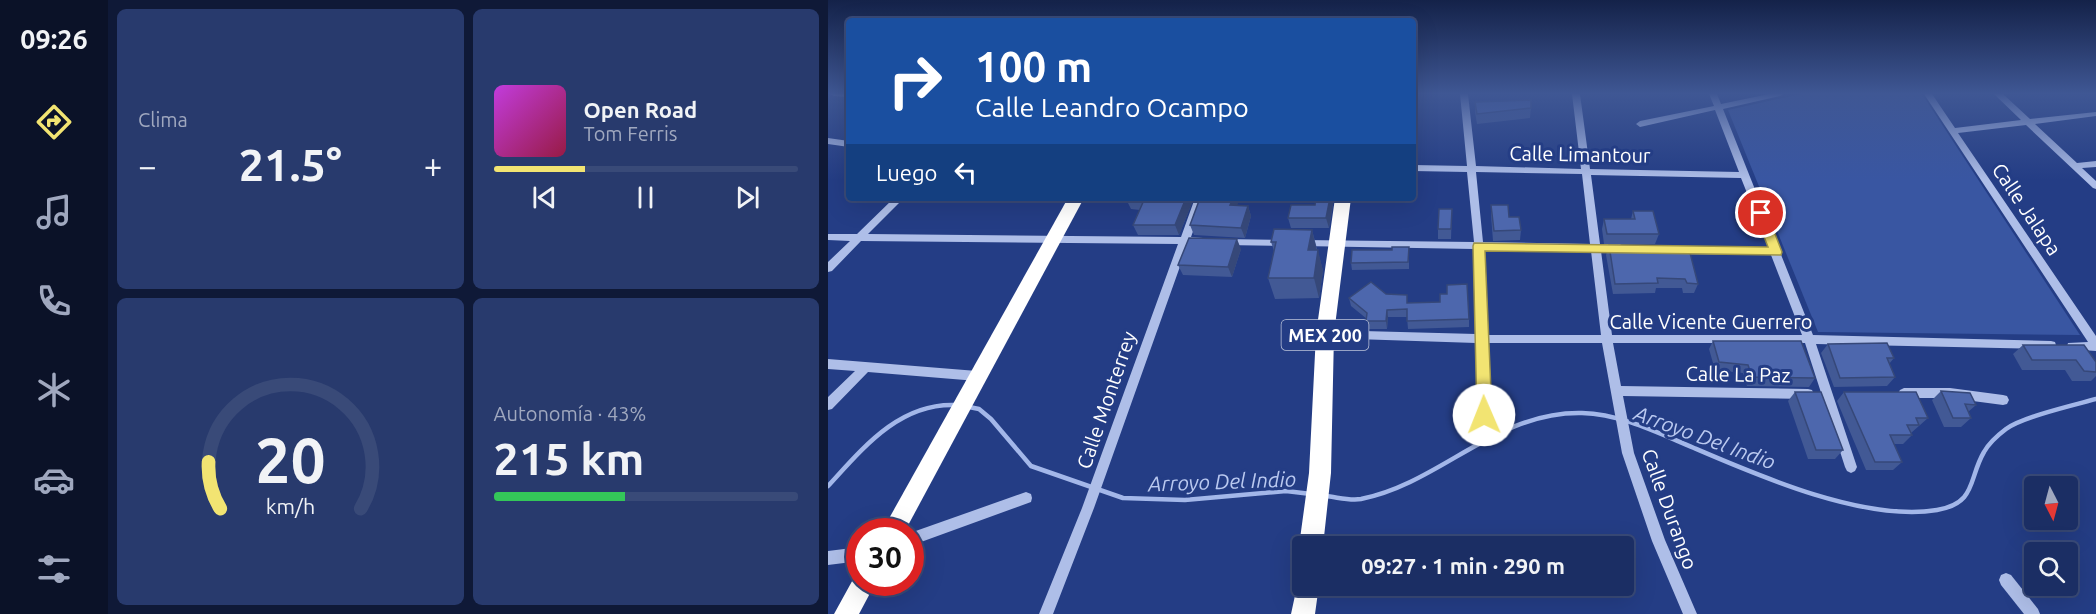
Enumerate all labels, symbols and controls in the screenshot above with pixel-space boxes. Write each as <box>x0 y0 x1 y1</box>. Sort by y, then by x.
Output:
text: 09:26 <box>20 24 88 54</box>
icon: right <box>876 42 954 120</box>
text: 100 m <box>975 43 1092 90</box>
text: Calle Leandro Ocampo <box>975 92 1249 122</box>
text: Open Road <box>584 97 697 122</box>
icon: directions <box>33 101 75 143</box>
text: Clima <box>138 108 188 131</box>
text: Tom Ferris <box>584 122 677 145</box>
text: 21.5° <box>239 139 342 190</box>
street label: Calle Limantour <box>1509 141 1651 167</box>
text: − <box>138 147 157 184</box>
text: + <box>424 147 442 184</box>
icon: left <box>949 156 982 189</box>
street label: Calle Jalapa <box>1988 158 2066 260</box>
text: Luego <box>876 160 937 185</box>
icon: previous <box>528 181 561 214</box>
icon: pause <box>629 181 662 214</box>
icon: next <box>731 181 764 214</box>
pin <box>1735 187 1786 238</box>
icon: music <box>33 191 75 233</box>
icon: arrive <box>1744 196 1777 229</box>
icon: phone <box>33 280 75 322</box>
street label: Calle Vicente Guerrero <box>1609 310 1813 333</box>
road number: MEX 200 <box>1282 320 1368 350</box>
street label: Calle Monterrey <box>1072 328 1140 472</box>
street label: Calle La Paz <box>1685 362 1791 386</box>
icon: climate <box>33 369 75 411</box>
position arrow <box>1452 383 1516 447</box>
water label: Arroyo Del Indio <box>1630 400 1779 474</box>
text: Autonomía · 43% <box>494 402 646 425</box>
text: 20 <box>255 425 325 495</box>
text: 215 km <box>494 433 644 484</box>
street label: Calle Durango <box>1638 446 1702 572</box>
icon: car <box>33 459 75 501</box>
water label: Arroyo Del Indio <box>1146 466 1297 496</box>
north arrow <box>2024 476 2078 530</box>
map controls <box>2024 476 2078 596</box>
text: km/h <box>265 494 315 518</box>
speed limit sign: 30 <box>846 518 924 596</box>
button: search <box>2024 542 2078 596</box>
icon: filters <box>33 548 75 590</box>
text: 09:27 · 1 min · 290 m <box>1361 553 1565 578</box>

